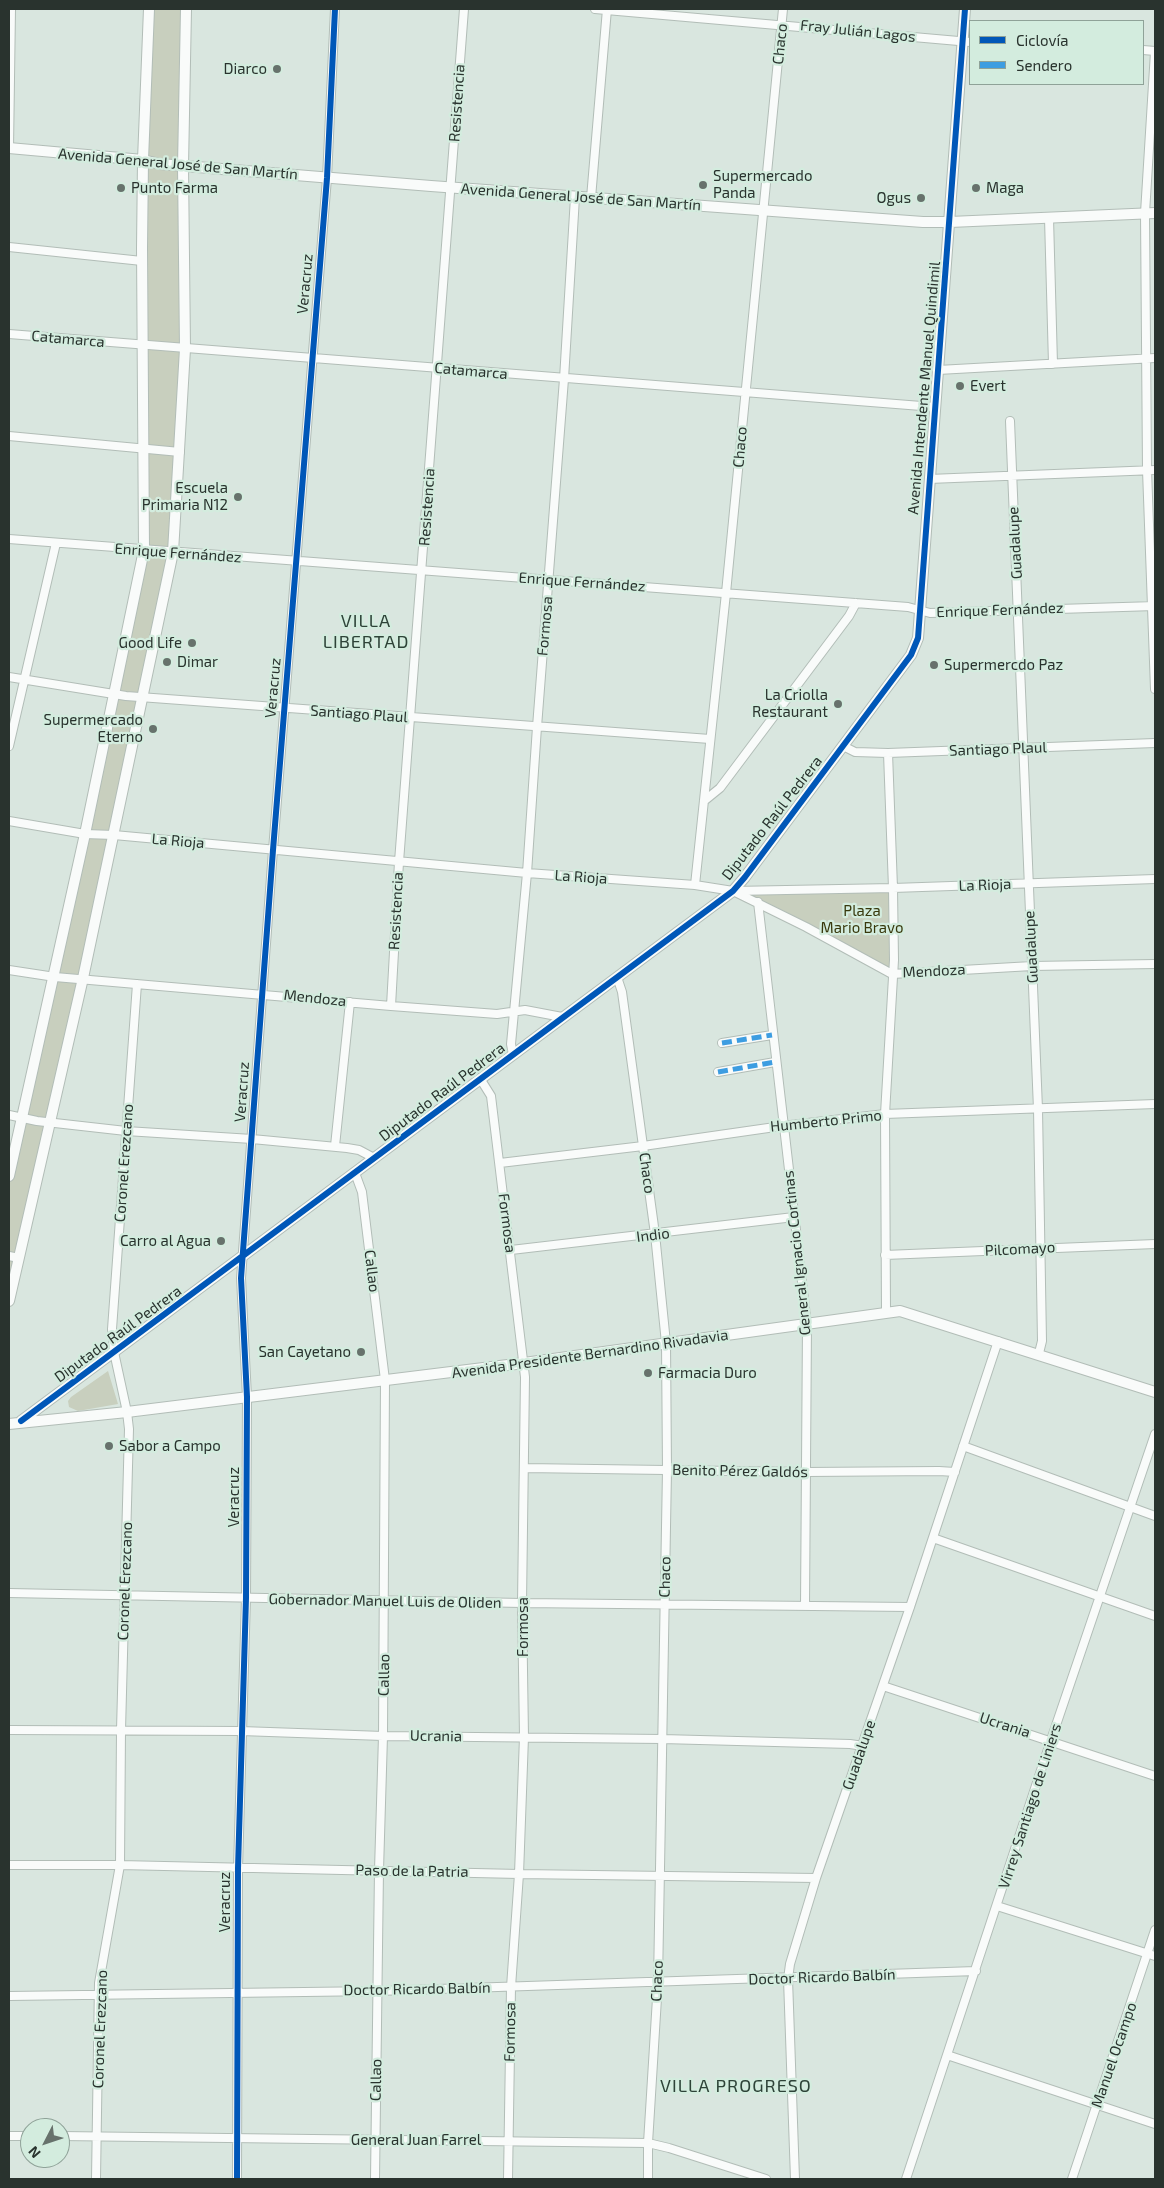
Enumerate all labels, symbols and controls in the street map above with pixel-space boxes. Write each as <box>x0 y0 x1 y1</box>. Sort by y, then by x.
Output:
street label: Fray Julián Lagos <box>799 16 917 46</box>
legend <box>969 20 1144 85</box>
street label: Chaco <box>769 23 791 65</box>
text: Ciclovía <box>1016 31 1068 49</box>
text: Sendero <box>1016 56 1072 74</box>
place label: Diarco <box>224 60 267 78</box>
marker: Diarco <box>271 63 283 75</box>
street label: Resistencia <box>445 63 469 143</box>
street label: Avenida General José de San Martín <box>57 145 299 183</box>
place label: Supermercado Panda <box>713 167 812 202</box>
place label: Punto Farma <box>131 179 218 197</box>
marker: Supermercado Panda <box>697 179 709 191</box>
place label: Maga <box>986 179 1024 197</box>
street label: Avenida General José de San Martín <box>460 180 702 214</box>
marker: Punto Farma <box>115 182 127 194</box>
marker: Maga <box>970 182 982 194</box>
place label: Ogus <box>876 189 911 207</box>
marker: Ogus <box>915 192 927 204</box>
street label: Veracruz <box>293 253 317 315</box>
street label: Avenida Intendente Manuel Quindimil <box>904 261 944 515</box>
street label: Catamarca <box>31 327 105 351</box>
street label: Catamarca <box>434 359 508 383</box>
place label: Evert <box>970 377 1006 395</box>
marker: Evert <box>954 380 966 392</box>
street label: Chaco <box>729 426 751 468</box>
street label: Resistencia <box>415 467 439 547</box>
place label: Escuela Primaria N12 <box>142 479 228 514</box>
marker: Escuela Primaria N12 <box>232 491 244 503</box>
street label: Guadalupe <box>1004 506 1026 580</box>
street label: Enrique Fernández <box>114 540 242 566</box>
street label: Enrique Fernández <box>518 569 646 595</box>
street label: Formosa <box>533 595 557 657</box>
street label: Enrique Fernández <box>936 599 1064 621</box>
district label: VILLA LIBERTAD <box>322 610 410 652</box>
place label: Good Life <box>119 634 182 652</box>
marker: Good Life <box>186 637 198 649</box>
place label: Dimar <box>177 653 218 671</box>
marker: Dimar <box>161 656 173 668</box>
place label: Supermercdo Paz <box>944 656 1063 674</box>
street label: Veracruz <box>261 657 285 719</box>
marker: Supermercdo Paz <box>928 659 940 671</box>
place label: La Criolla Restaurant <box>752 686 828 721</box>
marker: La Criolla Restaurant <box>832 698 844 710</box>
street label: Santiago Plaul <box>310 702 408 726</box>
place label: Supermercado Eterno <box>44 711 143 746</box>
marker: Supermercado Eterno <box>147 723 159 735</box>
street label: Santiago Plaul <box>949 738 1047 760</box>
street label: Diputado Raúl Pedrera <box>718 752 826 884</box>
street label: La Rioja <box>151 830 205 852</box>
street label: La Rioja <box>554 866 608 888</box>
street label: Resistencia <box>385 872 407 950</box>
street label: La Rioja <box>958 875 1012 895</box>
park label: Plaza Mario Bravo <box>821 902 903 937</box>
street label: Guadalupe <box>1020 910 1042 984</box>
street label: Mendoza <box>902 960 966 982</box>
street label: Mendoza <box>283 986 347 1010</box>
street label: Diputado Raúl Pedrera <box>376 1039 508 1145</box>
street label: Veracruz <box>231 1061 253 1123</box>
street label: Coronel Erezcano <box>111 1103 137 1223</box>
street label: Humberto Primo <box>769 1106 883 1136</box>
street label: Chaco <box>635 1151 659 1195</box>
street label: General Ignacio Cortinas <box>779 1170 815 1336</box>
street label: Formosa <box>494 1192 520 1254</box>
street label: Indio <box>635 1224 671 1246</box>
place label: Carro al Agua <box>120 1232 211 1250</box>
marker: Carro al Agua <box>215 1235 227 1247</box>
street label: Pilcomayo <box>984 1238 1056 1260</box>
street label: Callao <box>360 1249 384 1293</box>
street label: Diputado Raúl Pedrera <box>51 1282 185 1386</box>
street label: Avenida Presidente Bernardino Rivadavia <box>451 1326 729 1382</box>
place label: San Cayetano <box>258 1343 351 1361</box>
marker: San Cayetano <box>355 1346 367 1358</box>
place label: Farmacia Duro <box>658 1364 757 1382</box>
marker: Farmacia Duro <box>642 1367 654 1379</box>
place label: Sabor a Campo <box>119 1437 221 1455</box>
marker: Sabor a Campo <box>103 1440 115 1452</box>
street label: Benito Pérez Galdós <box>672 1461 808 1481</box>
street label: Veracruz <box>225 1467 243 1527</box>
street label: Coronel Erezcano <box>114 1521 136 1641</box>
street label: Chaco <box>656 1556 674 1598</box>
street label: Gobernador Manuel Luis de Oliden <box>268 1590 502 1612</box>
street label: Formosa <box>514 1597 532 1657</box>
street label: Callao <box>375 1654 393 1696</box>
street label: Ucrania <box>977 1708 1033 1742</box>
street label: Guadalupe <box>839 1718 879 1792</box>
street label: Virrey Santiago de Liniers <box>995 1721 1065 1891</box>
street label: Ucrania <box>410 1727 462 1745</box>
street label: Paso de la Patria <box>355 1861 469 1881</box>
street label: Veracruz <box>216 1872 234 1932</box>
street label: Chaco <box>647 1960 667 2002</box>
street label: Doctor Ricardo Balbín <box>748 1965 896 1989</box>
street label: Coronel Erezcano <box>89 1969 111 2089</box>
street label: Doctor Ricardo Balbín <box>343 1979 491 1999</box>
street label: Manuel Ocampo <box>1088 2000 1140 2110</box>
street label: Formosa <box>500 2002 520 2062</box>
street label: Callao <box>367 2059 385 2101</box>
district label: VILLA PROGRESO <box>658 2075 814 2097</box>
north arrow <box>20 2118 70 2168</box>
street label: General Juan Farrel <box>351 2131 481 2149</box>
text: N <box>24 2143 44 2162</box>

